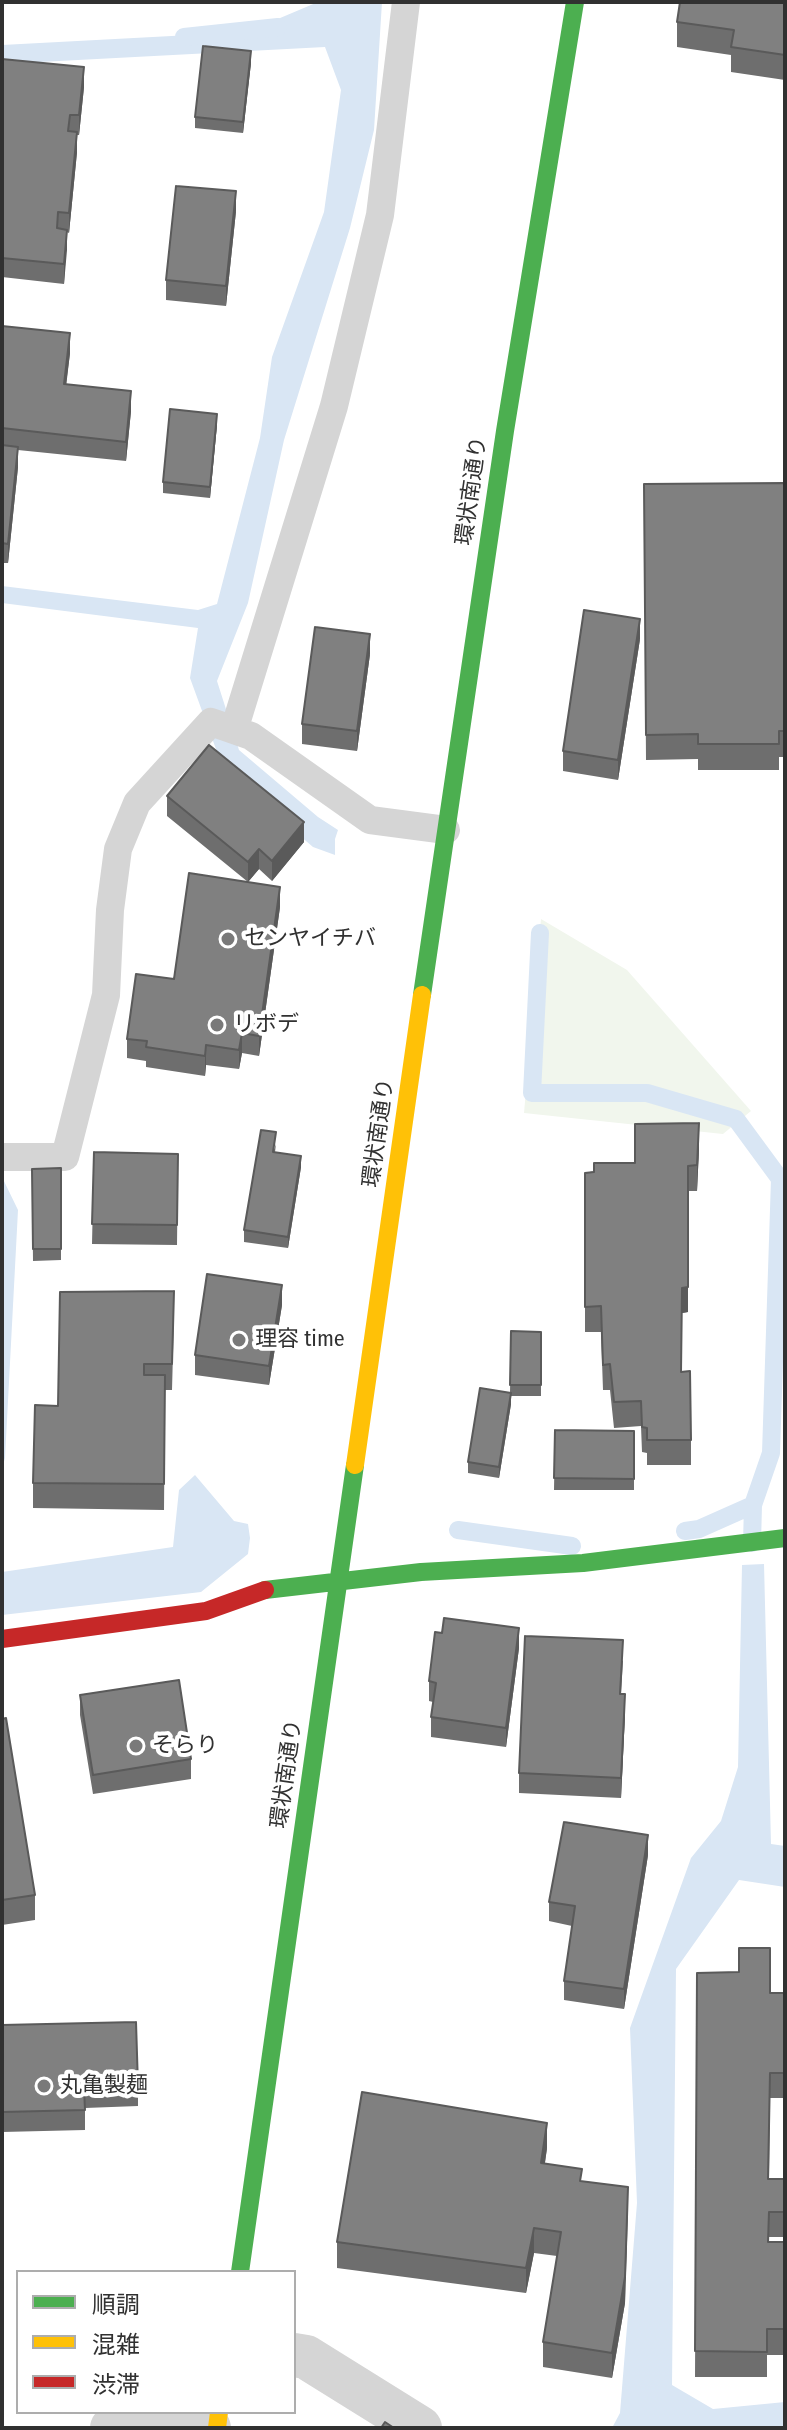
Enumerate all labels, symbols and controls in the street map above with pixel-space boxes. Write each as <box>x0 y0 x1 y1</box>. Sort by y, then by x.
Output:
street label: 環状南通り <box>451 435 493 547</box>
place label: センヤイチバ <box>244 926 376 952</box>
marker: センヤイチバ <box>219 930 237 948</box>
place label: リボデ <box>233 1012 299 1038</box>
marker: リボデ <box>208 1016 226 1034</box>
street label: 環状南通り <box>358 1077 400 1189</box>
place label: 理容 time <box>255 1327 345 1353</box>
marker: 理容 time <box>230 1331 248 1349</box>
street label: 環状南通り <box>266 1718 308 1830</box>
place label: そらり <box>152 1733 218 1759</box>
marker: そらり <box>127 1737 145 1755</box>
place label: 丸亀製麺 <box>60 2073 148 2099</box>
marker: 丸亀製麺 <box>35 2077 53 2095</box>
legend <box>16 2270 296 2414</box>
text: 順調 <box>92 2291 140 2319</box>
text: 混雑 <box>92 2331 140 2359</box>
text: 渋滞 <box>92 2371 140 2399</box>

